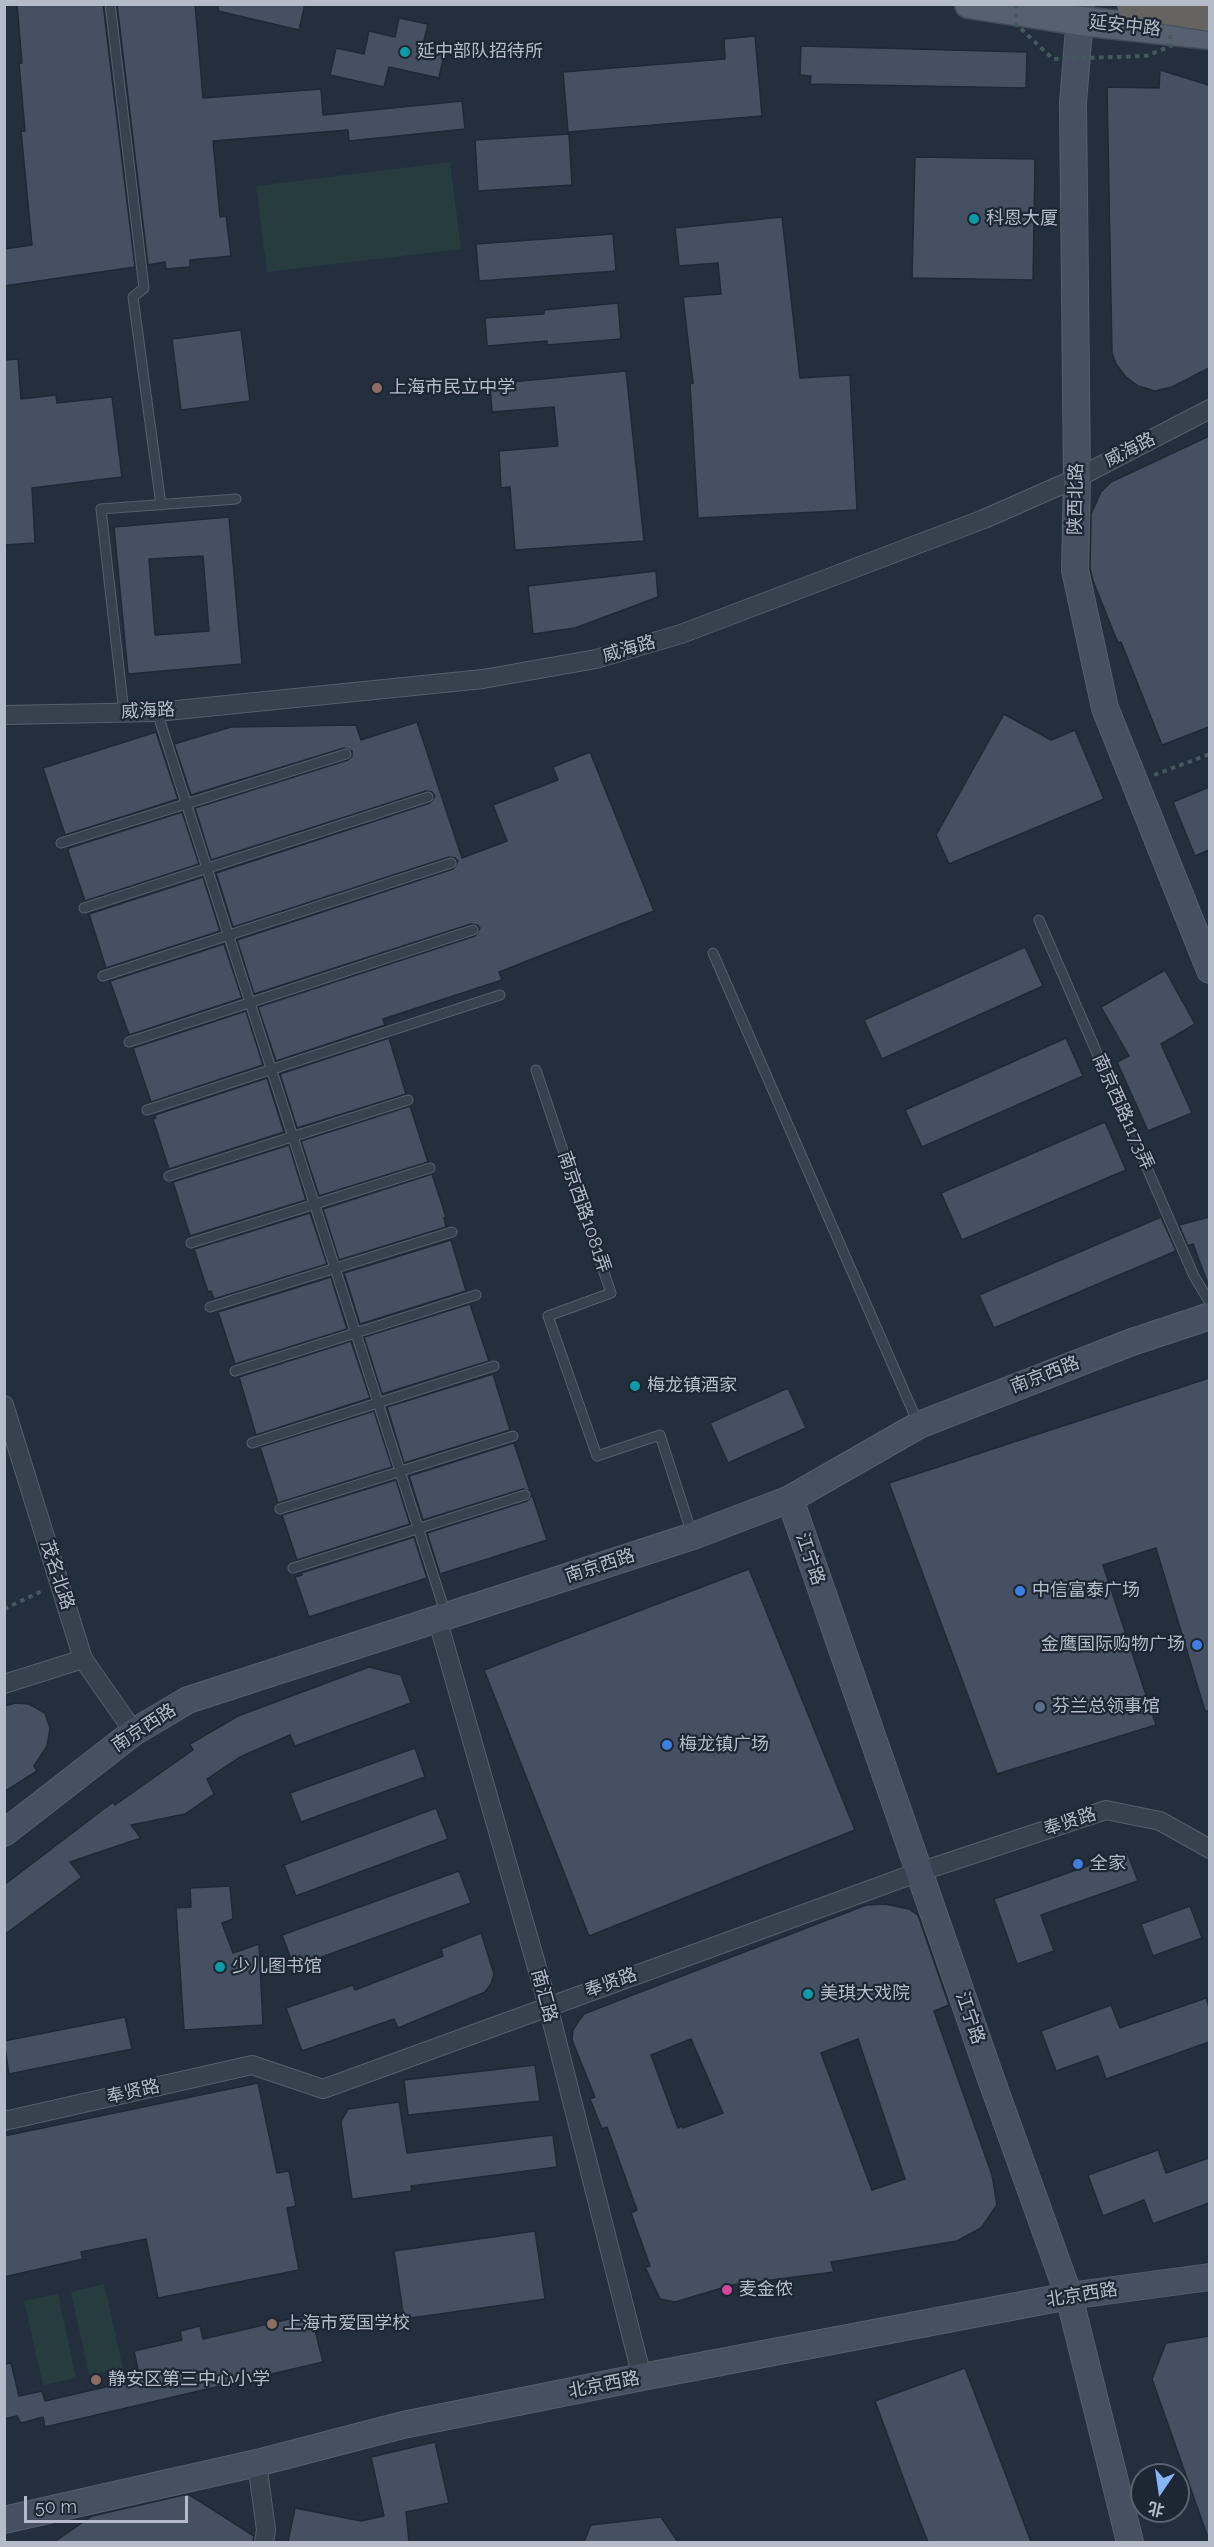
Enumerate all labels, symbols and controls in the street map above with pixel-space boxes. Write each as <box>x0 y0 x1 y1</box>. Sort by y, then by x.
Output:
street label: 延安中路 <box>1088 11 1162 41</box>
place label: 延中部队招待所 <box>417 41 543 63</box>
marker: 延中部队招待所 <box>398 45 412 59</box>
place label: 科恩大厦 <box>986 208 1058 230</box>
marker: 科恩大厦 <box>967 212 981 226</box>
place label: 上海市民立中学 <box>389 377 515 399</box>
marker: 上海市民立中学 <box>370 381 384 395</box>
street label: 威海路 <box>1101 428 1159 472</box>
street label: 陕西北路 <box>1065 463 1087 535</box>
street label: 威海路 <box>600 631 658 667</box>
street label: 威海路 <box>120 699 176 723</box>
street label: 南京西路1173弄 <box>1088 1051 1158 1173</box>
street label: 南京西路1081弄 <box>553 1148 615 1276</box>
street label: 南京西路 <box>1008 1352 1082 1398</box>
place label: 梅龙镇酒家 <box>647 1375 737 1397</box>
marker: 梅龙镇酒家 <box>628 1379 642 1393</box>
street label: 江宁路 <box>791 1530 829 1588</box>
street label: 茂名北路 <box>36 1537 78 1613</box>
street label: 南京西路 <box>562 1545 638 1587</box>
place label: 中信富泰广场 <box>1032 1580 1140 1602</box>
marker: 中信富泰广场 <box>1013 1584 1027 1598</box>
place label: 金鹰国际购物广场 <box>1041 1634 1185 1656</box>
marker: 金鹰国际购物广场 <box>1190 1638 1204 1652</box>
place label: 芬兰总领事馆 <box>1052 1696 1160 1718</box>
street label: 南京西路 <box>108 1699 180 1757</box>
marker: 芬兰总领事馆 <box>1033 1700 1047 1714</box>
place label: 梅龙镇广场 <box>679 1734 769 1756</box>
marker: 梅龙镇广场 <box>660 1738 674 1752</box>
street label: 奉贤路 <box>1041 1803 1099 1841</box>
place label: 全家 <box>1090 1853 1126 1875</box>
marker: 全家 <box>1071 1857 1085 1871</box>
place label: 少儿图书馆 <box>232 1956 322 1978</box>
marker: 少儿图书馆 <box>213 1960 227 1974</box>
street label: 奉贤路 <box>582 1964 640 2002</box>
street label: 南汇路 <box>527 1967 561 2025</box>
place label: 美琪大戏院 <box>820 1983 910 2005</box>
marker: 美琪大戏院 <box>801 1987 815 2001</box>
street label: 江宁路 <box>951 1989 989 2047</box>
street label: 奉贤路 <box>104 2075 162 2109</box>
place label: 麦金侬 <box>739 2279 793 2301</box>
street label: 北京西路 <box>1045 2279 1119 2311</box>
marker: 麦金侬 <box>720 2283 734 2297</box>
place label: 上海市爱国学校 <box>284 2313 410 2335</box>
marker: 上海市爱国学校 <box>265 2317 279 2331</box>
street label: 北京西路 <box>567 2368 641 2402</box>
place label: 静安区第三中心小学 <box>108 2369 270 2391</box>
marker: 静安区第三中心小学 <box>89 2373 103 2387</box>
north arrow <box>1130 2463 1190 2523</box>
scale bar <box>27 2484 190 2522</box>
text: 50 m <box>35 2496 77 2517</box>
text: 北 <box>1146 2498 1166 2520</box>

